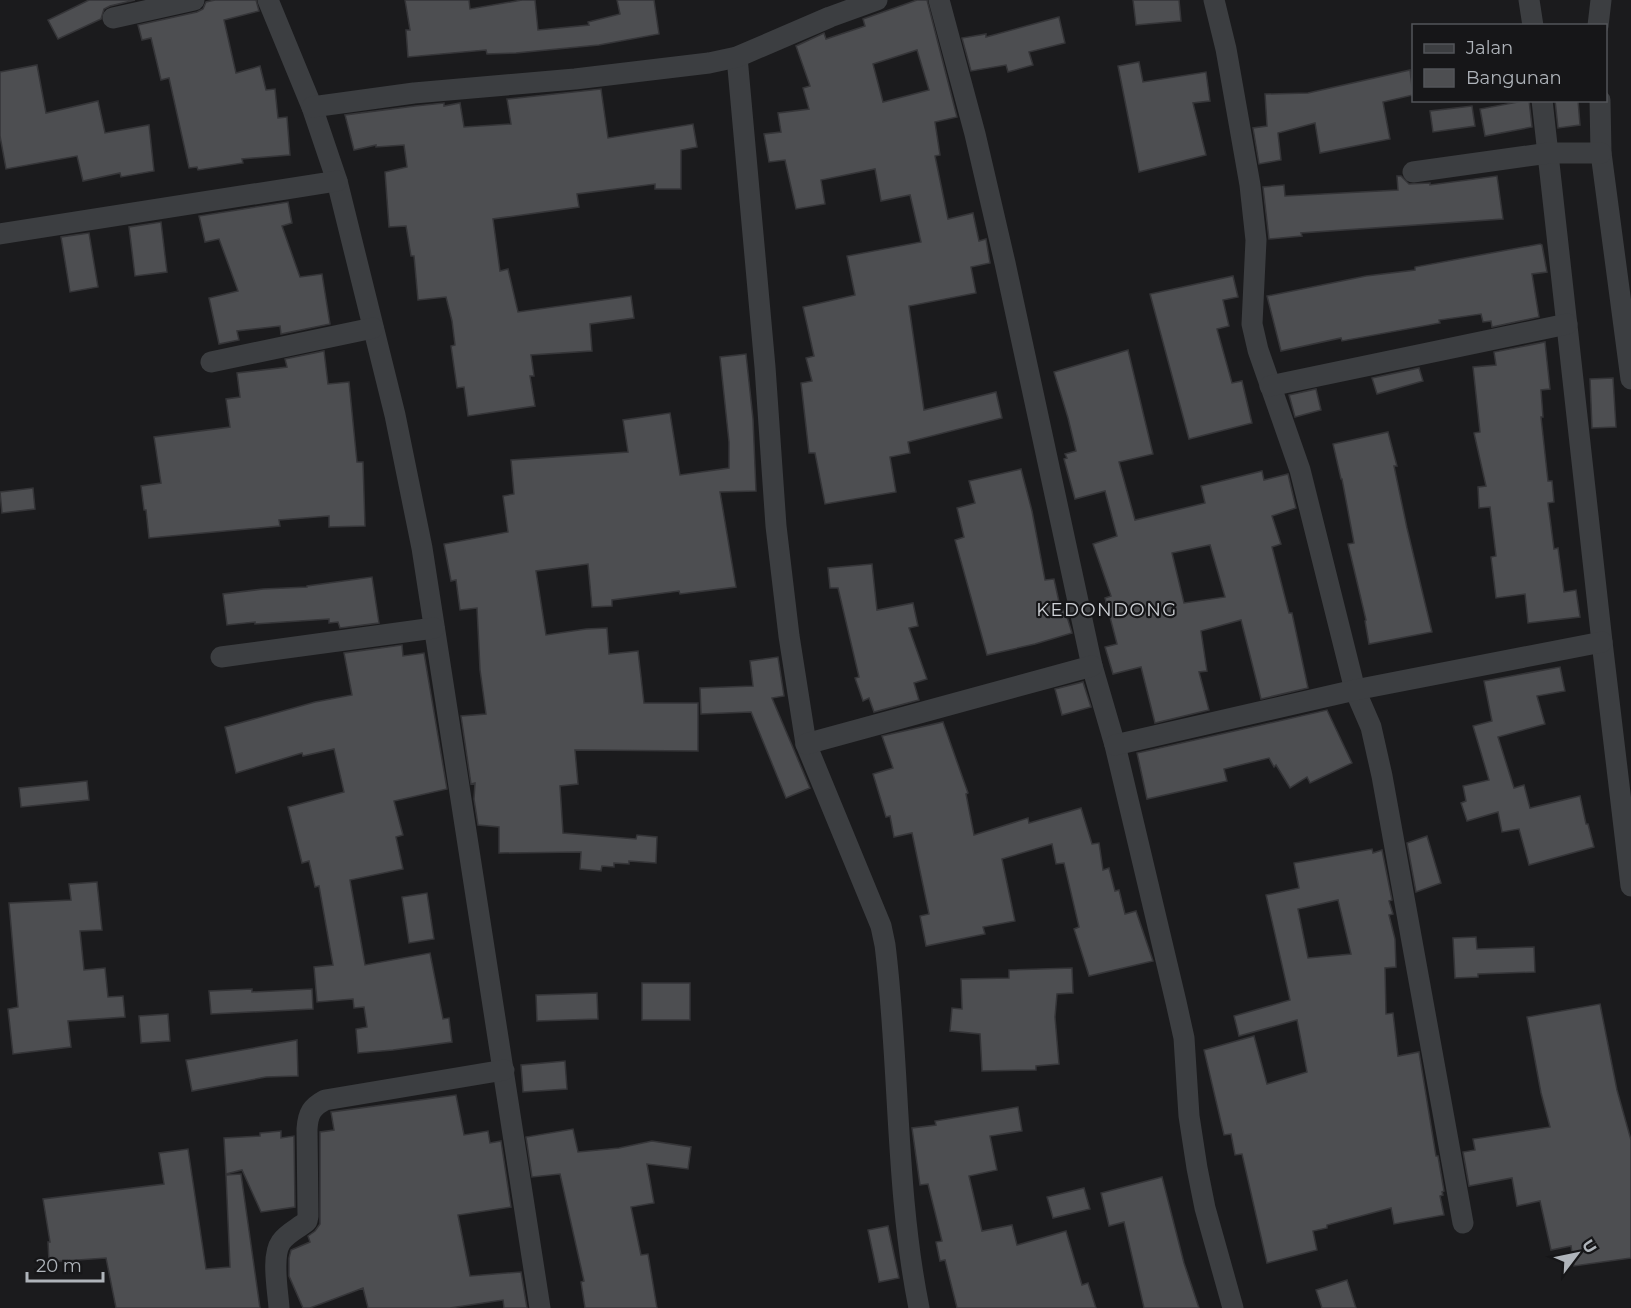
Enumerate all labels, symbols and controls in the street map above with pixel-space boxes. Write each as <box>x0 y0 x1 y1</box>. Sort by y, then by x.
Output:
legend <box>1412 24 1607 102</box>
text: Jalan <box>1465 37 1513 59</box>
text: Bangunan <box>1466 67 1562 89</box>
district label: KEDONDONG <box>1036 599 1178 621</box>
north arrow <box>1547 1224 1607 1284</box>
text: U <box>1578 1236 1601 1257</box>
scale bar <box>27 1245 104 1283</box>
text: 20 m <box>36 1255 82 1277</box>

